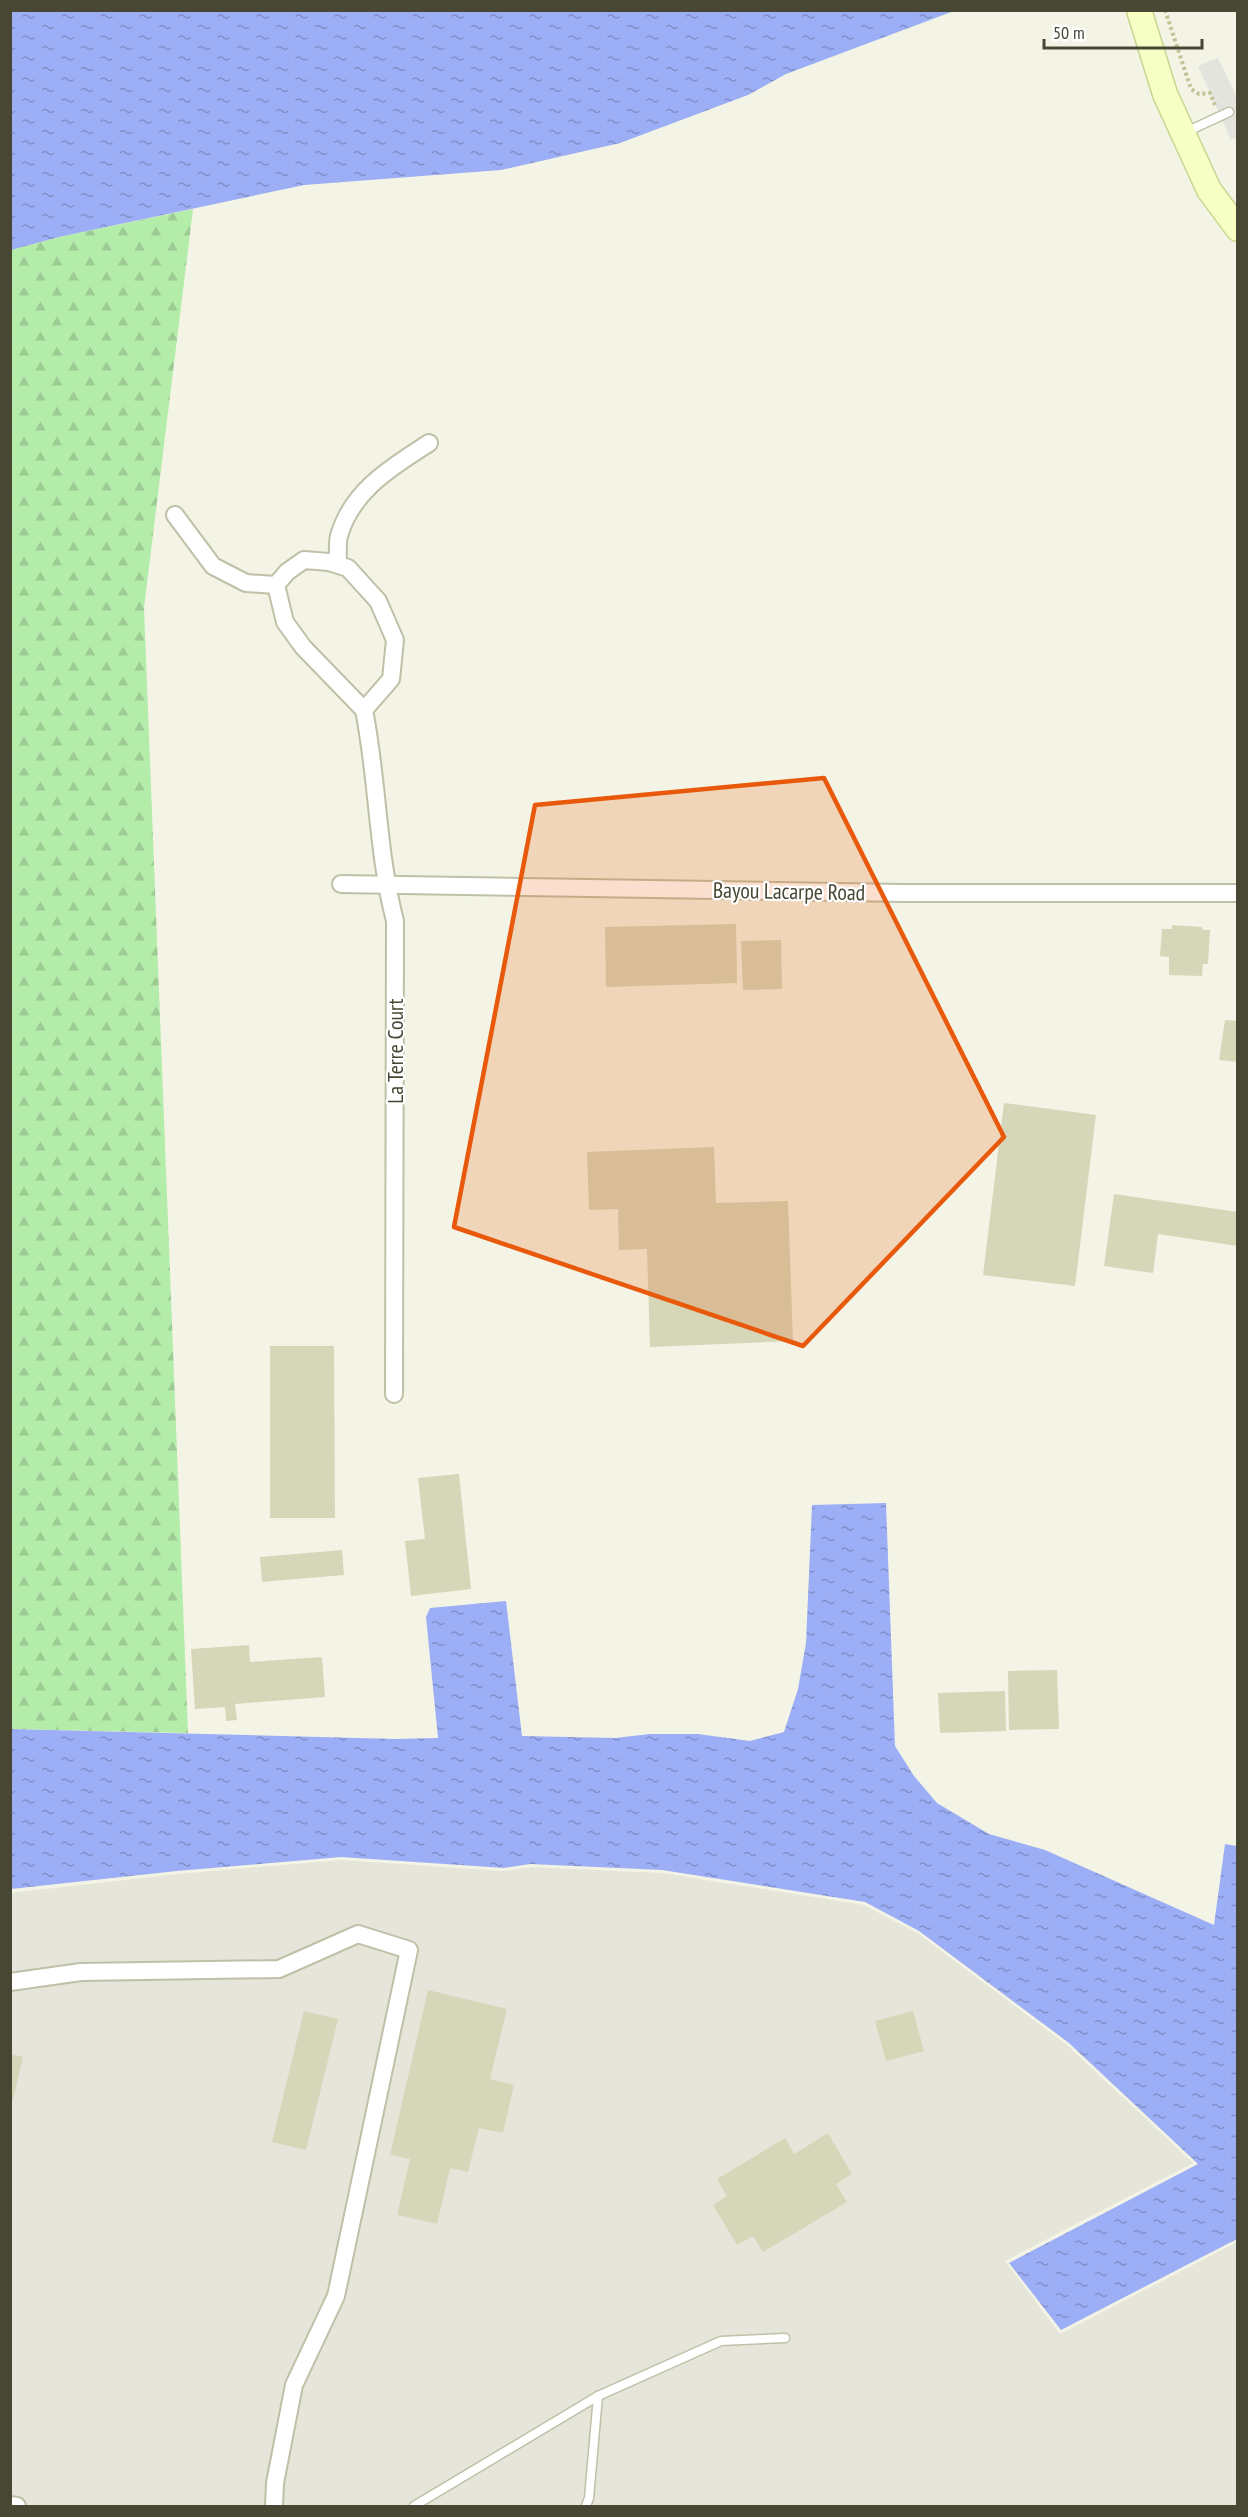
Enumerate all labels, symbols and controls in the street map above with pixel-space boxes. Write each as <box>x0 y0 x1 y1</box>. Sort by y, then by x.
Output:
scale bar <box>1044 12 1202 50</box>
text: 50 m <box>1053 21 1085 44</box>
street label: Bayou Lacarpe Road <box>713 876 865 906</box>
street label: La Terre Court <box>381 998 409 1104</box>

